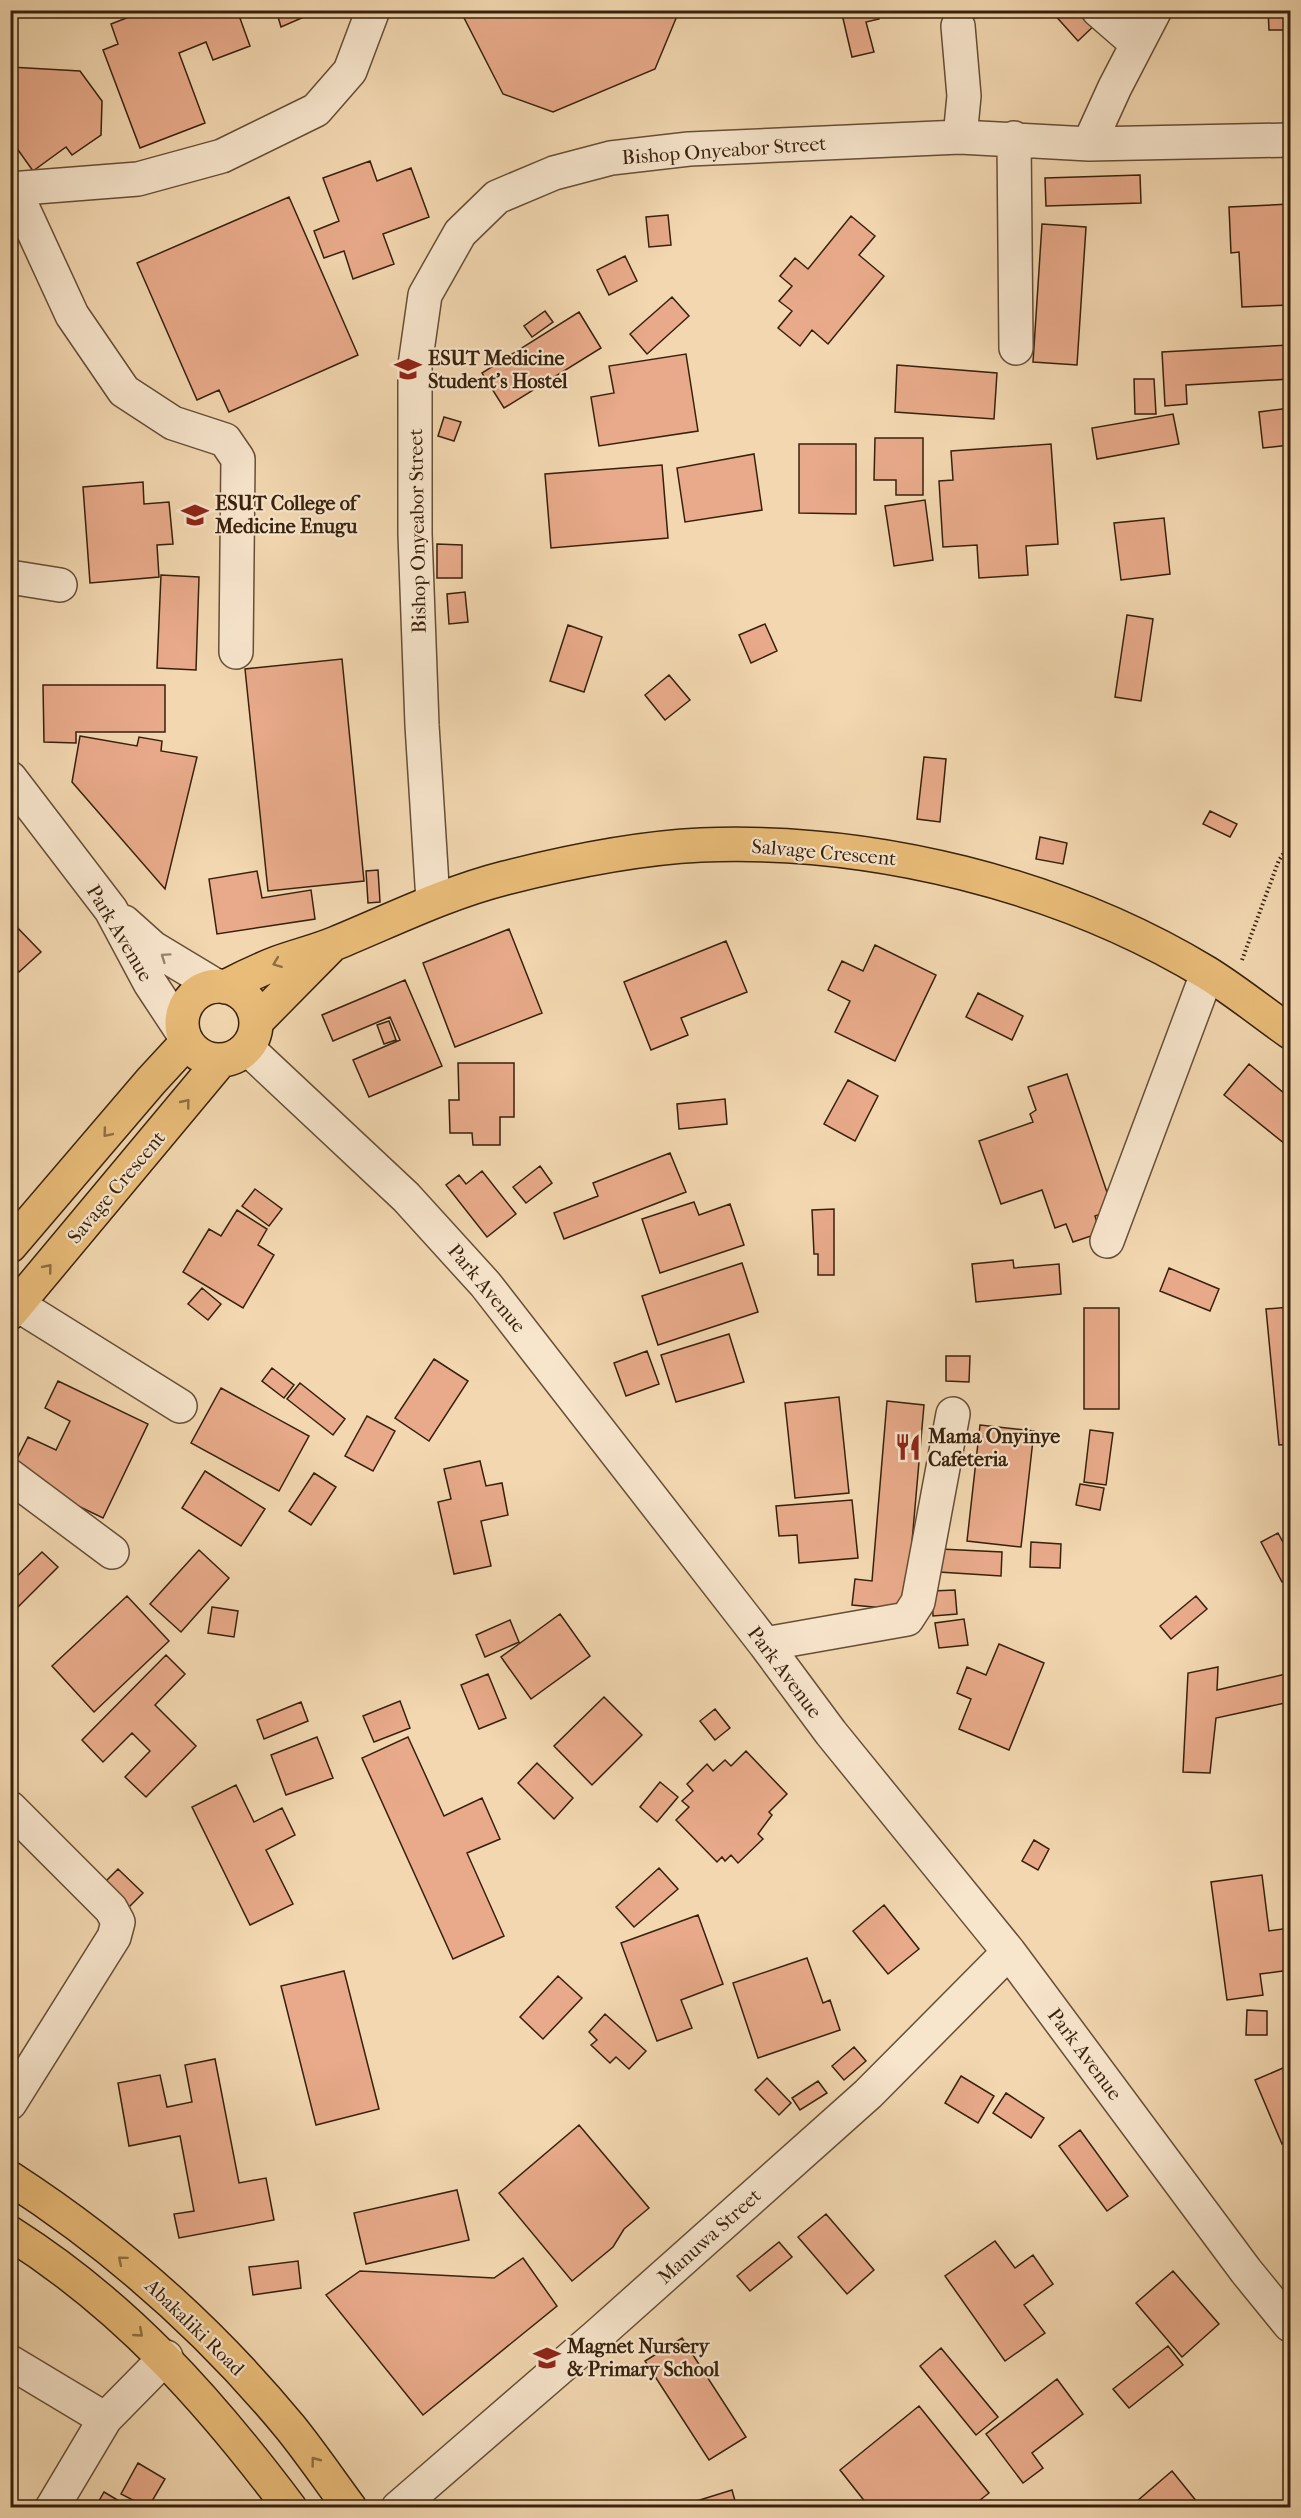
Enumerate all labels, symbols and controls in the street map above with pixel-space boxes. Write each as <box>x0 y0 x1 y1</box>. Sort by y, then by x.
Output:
street label: Bishop Onyeabor Street <box>621 132 827 169</box>
place label: ESUT Medicine Student's Hostel <box>428 347 568 393</box>
school or university icon: ESUT Medicine Student's Hostel <box>393 354 423 384</box>
street label: Bishop Onyeabor Street <box>404 428 431 634</box>
place label: ESUT College of Medicine Enugu <box>214 492 361 538</box>
school or university icon: ESUT College of Medicine Enugu <box>180 500 210 530</box>
street label: Salvage Crescent <box>751 835 897 870</box>
street label: Park Avenue <box>82 881 157 986</box>
one-way arrow <box>161 953 172 964</box>
one-way arrow <box>273 956 284 968</box>
one-way arrow <box>179 1099 190 1110</box>
street label: Savage Crescent <box>63 1126 170 1248</box>
one-way arrow <box>103 1126 114 1137</box>
street label: Park Avenue <box>443 1239 530 1337</box>
one-way arrow <box>40 1264 51 1275</box>
place label: Mama Onyinye Cafeteria <box>927 1425 1060 1471</box>
restaurant icon: Mama Onyinye Cafeteria <box>893 1432 923 1462</box>
street label: Park Avenue <box>743 1622 827 1723</box>
street label: Park Avenue <box>1043 2004 1127 2105</box>
street label: Manuwa Street <box>653 2184 766 2289</box>
one-way arrow <box>118 2256 129 2267</box>
street label: Abakaliki Road <box>140 2274 250 2381</box>
one-way arrow <box>132 2326 143 2337</box>
place label: Magnet Nursery & Primary School <box>566 2335 720 2381</box>
school or university icon: Magnet Nursery & Primary School <box>532 2343 562 2373</box>
one-way arrow <box>311 2456 322 2467</box>

